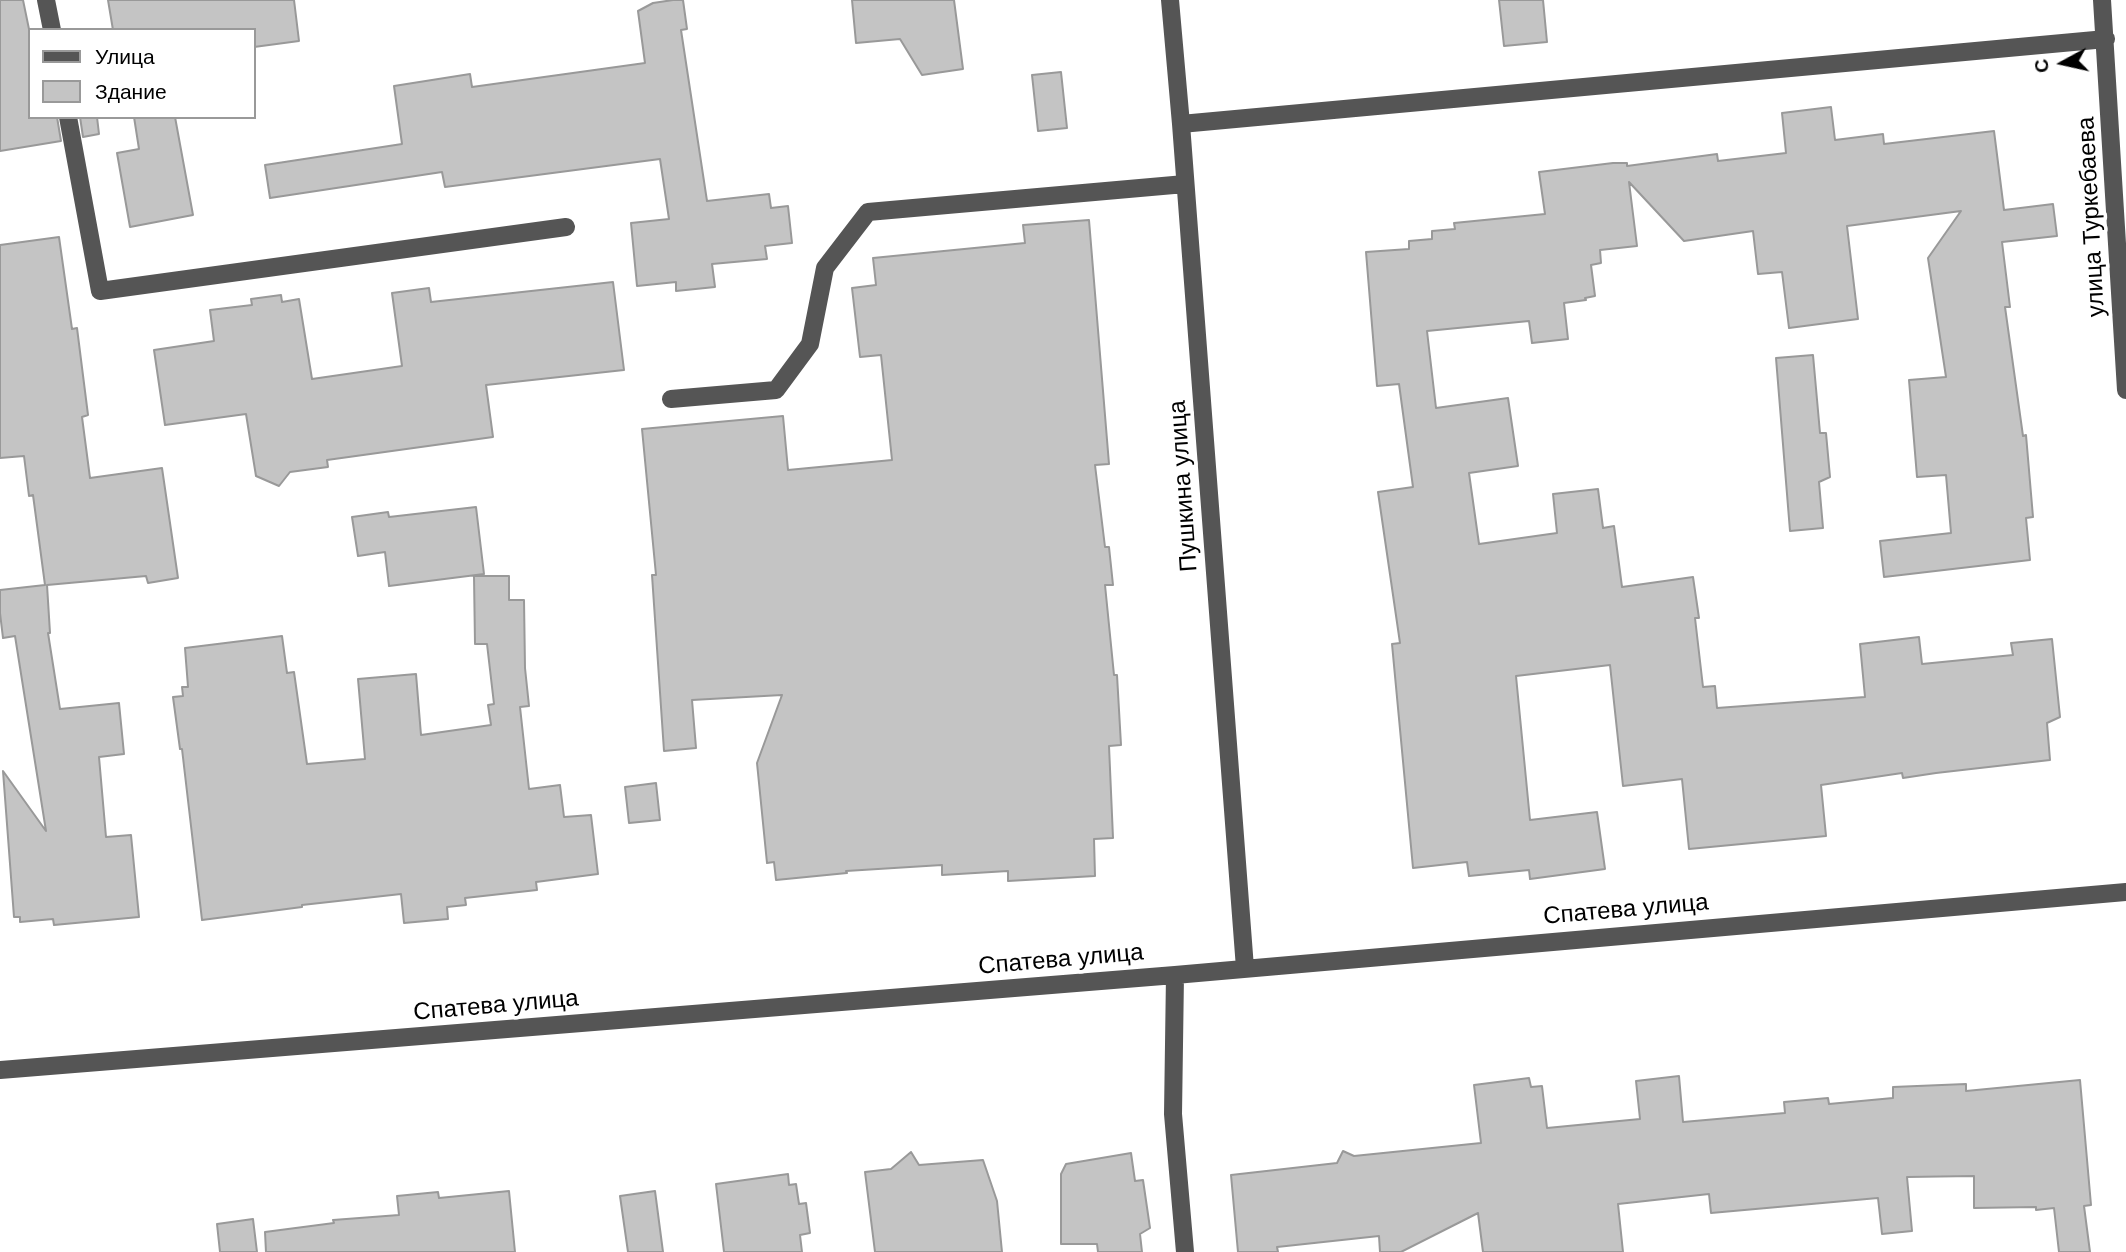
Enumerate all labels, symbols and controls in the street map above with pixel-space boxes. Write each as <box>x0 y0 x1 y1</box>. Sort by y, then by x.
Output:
legend <box>28 28 256 119</box>
north arrow <box>2028 28 2098 98</box>
text: Улица <box>95 45 155 68</box>
text: С <box>2030 58 2053 74</box>
text: Здание <box>95 80 167 103</box>
street label: улица Туркебаева <box>2072 116 2112 318</box>
street label: Пушкина улица <box>1164 399 1204 573</box>
street label: Спатева улица <box>1542 888 1710 932</box>
street label: Спатева улица <box>977 938 1145 982</box>
street label: Спатева улица <box>412 984 580 1028</box>

